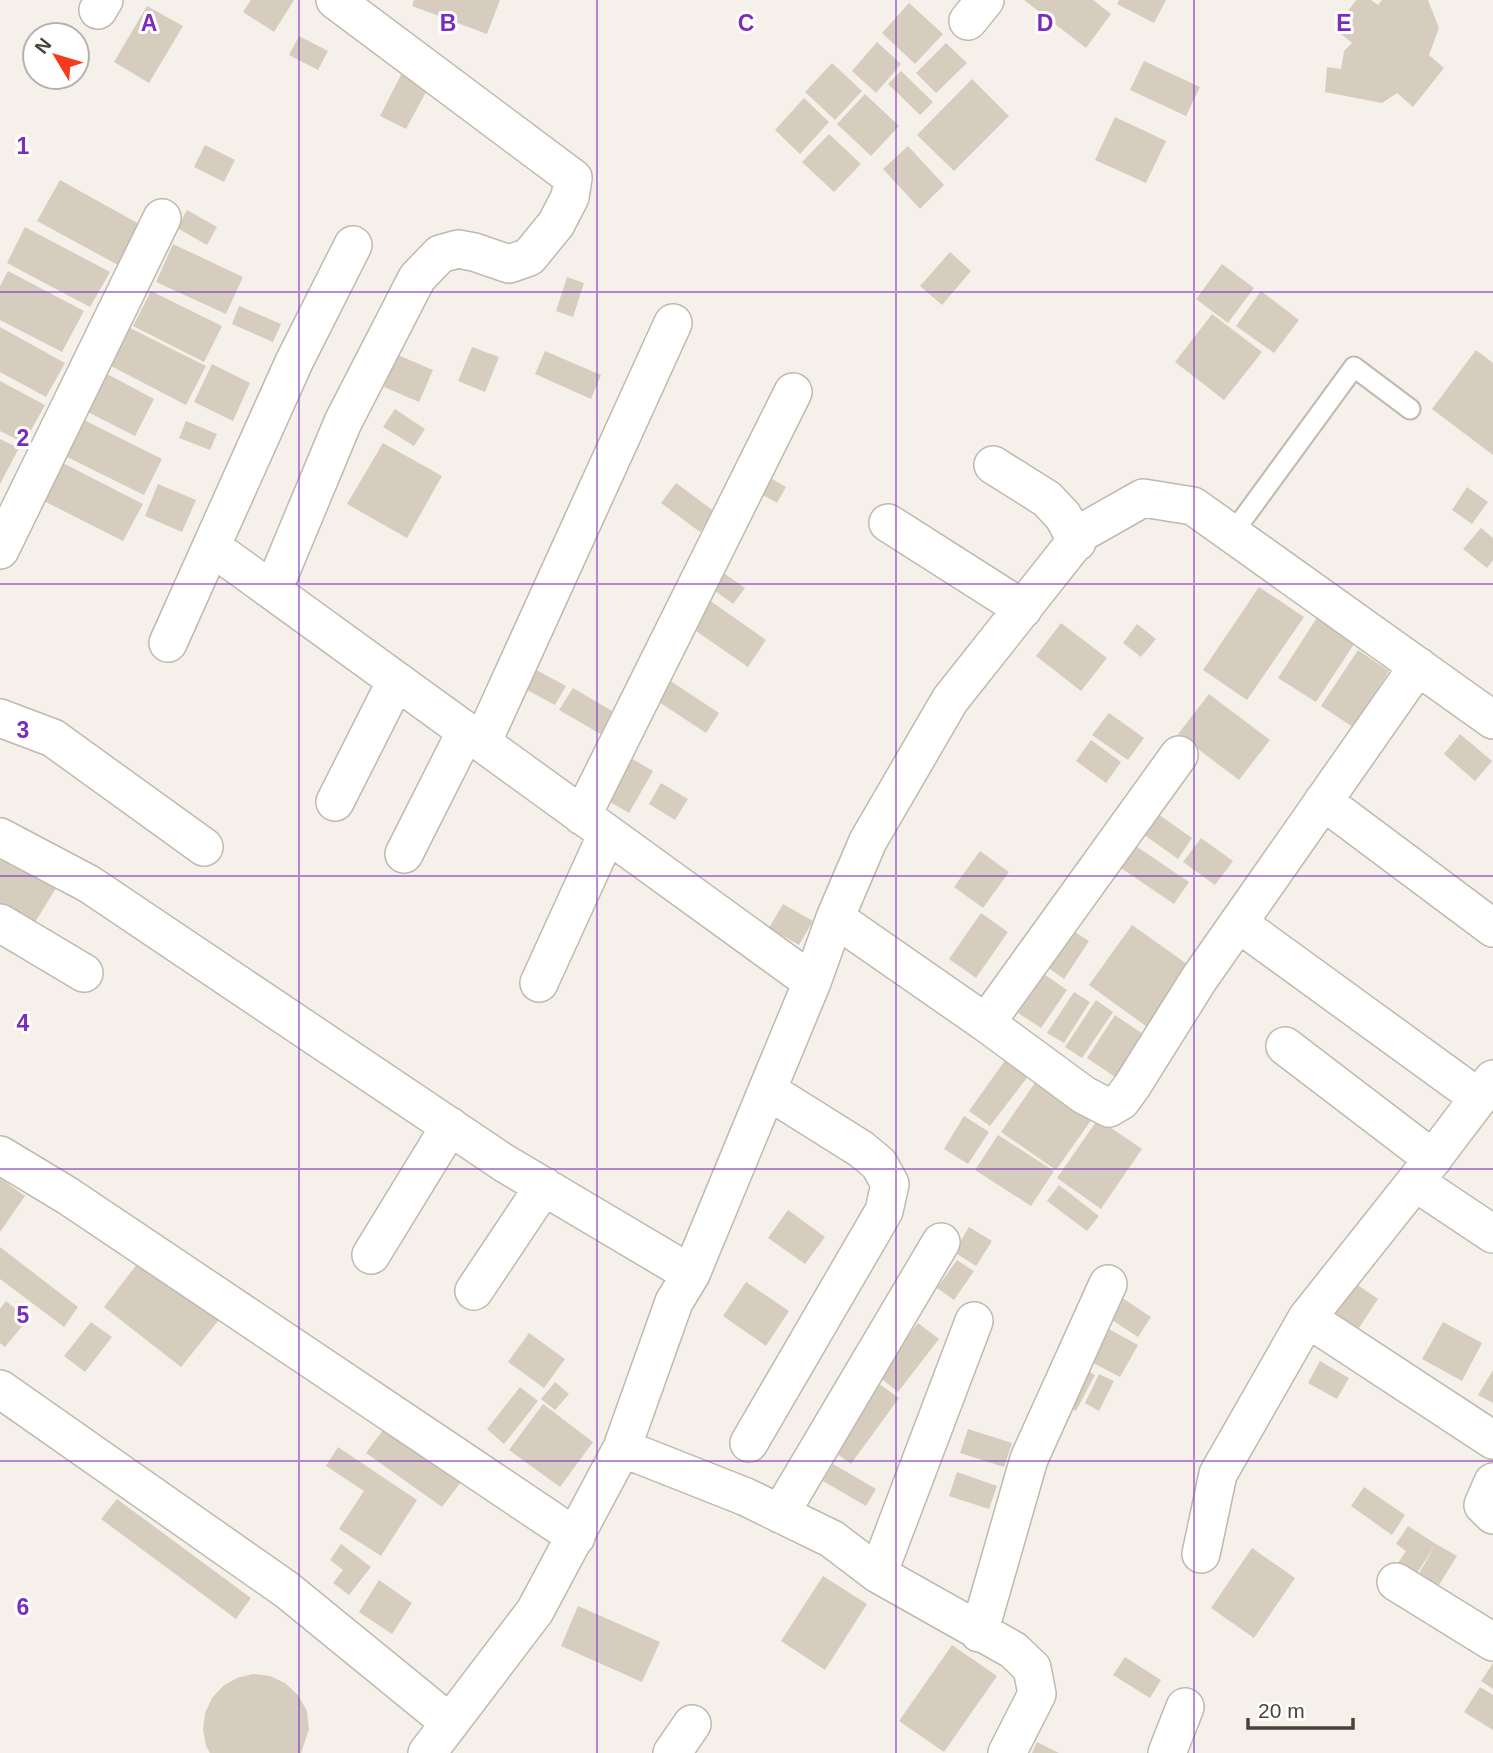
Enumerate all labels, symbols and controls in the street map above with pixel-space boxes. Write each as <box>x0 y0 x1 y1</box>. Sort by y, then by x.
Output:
text: A <box>141 10 157 36</box>
text: B <box>440 10 456 36</box>
text: C <box>738 10 754 36</box>
text: D <box>1037 10 1053 36</box>
text: E <box>1336 10 1352 36</box>
north arrow <box>21 21 91 91</box>
text: N <box>30 34 55 58</box>
text: 1 <box>17 133 30 159</box>
text: 2 <box>17 425 29 451</box>
text: 3 <box>17 717 29 743</box>
text: 4 <box>17 1010 30 1036</box>
text: 5 <box>17 1302 30 1328</box>
text: 6 <box>17 1594 29 1620</box>
scale bar <box>1248 1686 1353 1730</box>
text: 20 m <box>1258 1699 1305 1722</box>

